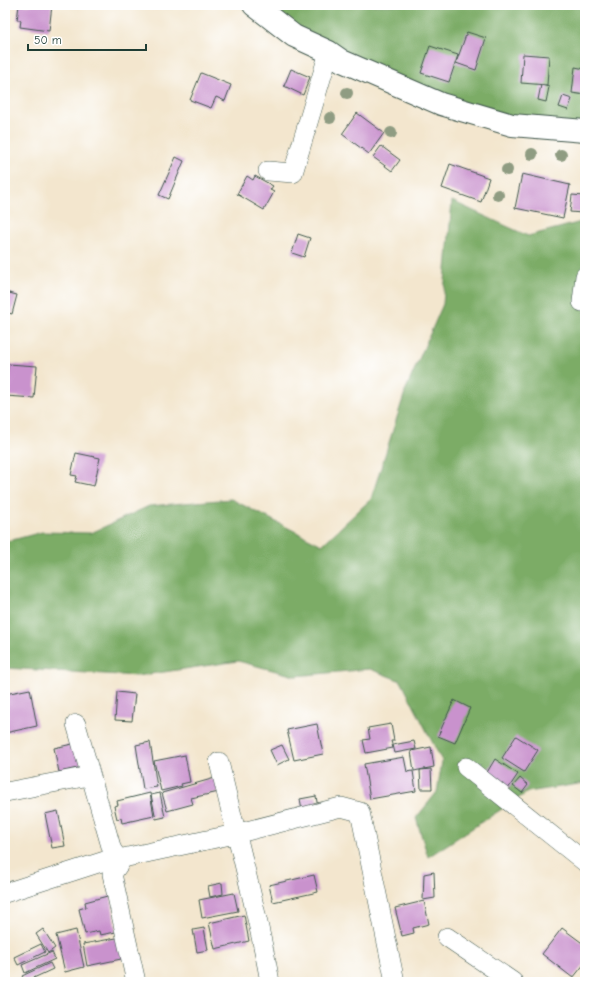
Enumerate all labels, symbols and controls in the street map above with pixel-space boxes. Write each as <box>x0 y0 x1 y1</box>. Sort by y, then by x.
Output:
scale bar <box>28 26 146 52</box>
text: 50 m <box>34 33 62 47</box>

